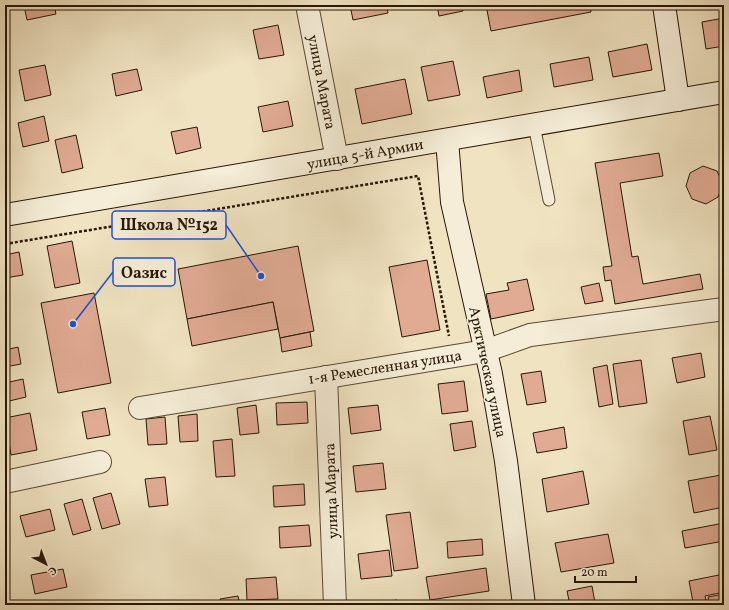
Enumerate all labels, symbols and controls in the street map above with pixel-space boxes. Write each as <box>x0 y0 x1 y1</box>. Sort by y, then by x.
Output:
street label: улица Марата <box>301 33 340 131</box>
street label: улица 5-й Армии <box>305 135 425 176</box>
callout: Школа №152 <box>112 211 226 239</box>
text: Школа №152 <box>120 215 218 237</box>
callout: Оазис <box>113 258 175 286</box>
text: Оазис <box>121 263 168 285</box>
street label: Арктическая улица <box>462 305 511 440</box>
street label: 1-я Ремесленная улица <box>307 346 464 391</box>
street label: улица Марата <box>320 443 345 539</box>
north arrow <box>26 544 66 584</box>
scale bar <box>575 558 636 584</box>
text: С <box>44 562 59 578</box>
text: 20 m <box>581 565 608 581</box>

